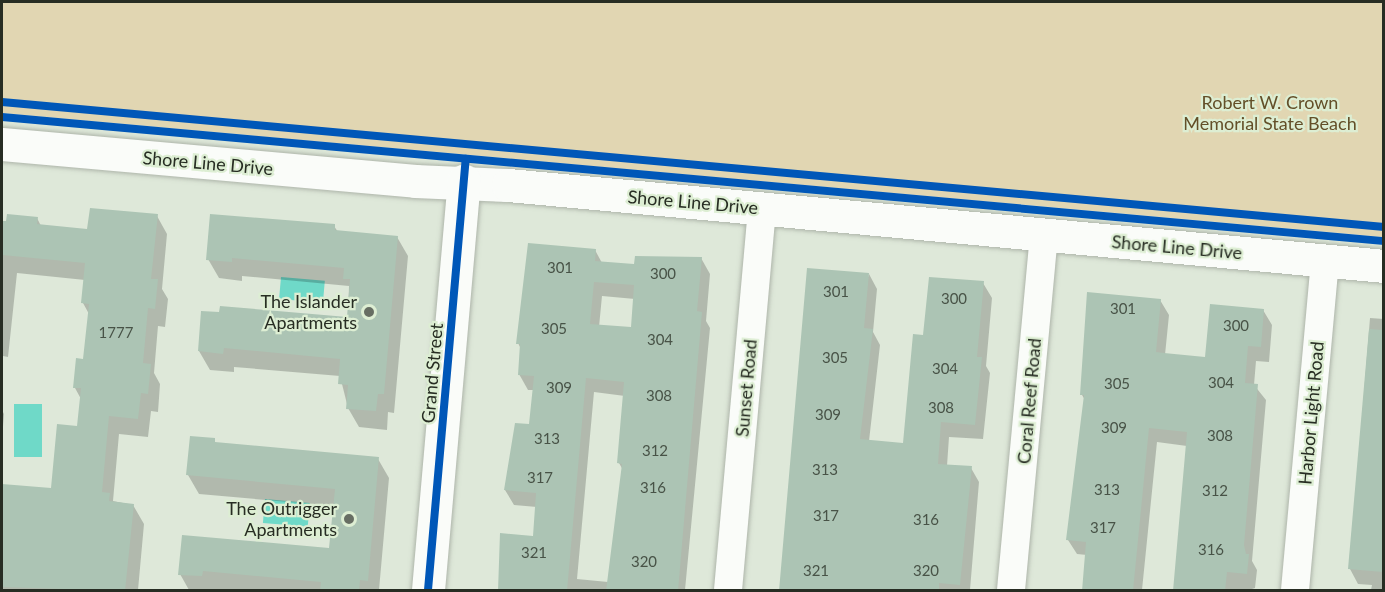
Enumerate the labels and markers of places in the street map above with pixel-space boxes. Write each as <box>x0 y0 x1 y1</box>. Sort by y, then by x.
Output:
place label: The Islander Apartments <box>260 291 357 334</box>
marker: The Islander Apartments <box>362 305 376 319</box>
place label: The Outrigger Apartments <box>226 498 337 540</box>
marker: The Outrigger Apartments <box>342 512 356 526</box>

